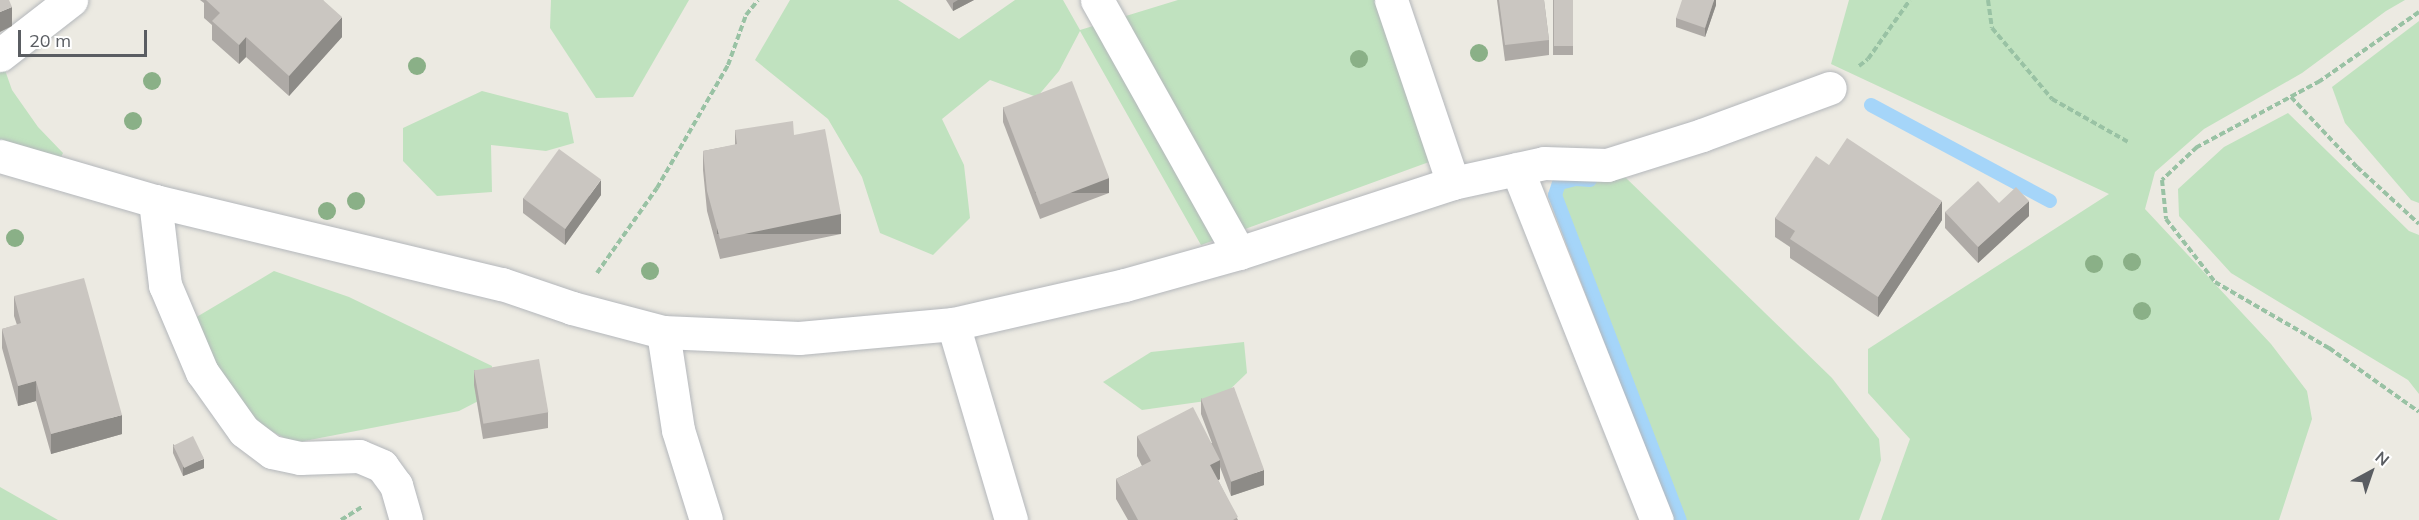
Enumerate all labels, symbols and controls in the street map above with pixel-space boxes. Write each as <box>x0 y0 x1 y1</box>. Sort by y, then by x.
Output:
scale bar <box>21 18 150 56</box>
text: 20 m <box>29 29 71 52</box>
north arrow <box>2341 442 2401 502</box>
text: N <box>2372 447 2394 470</box>

